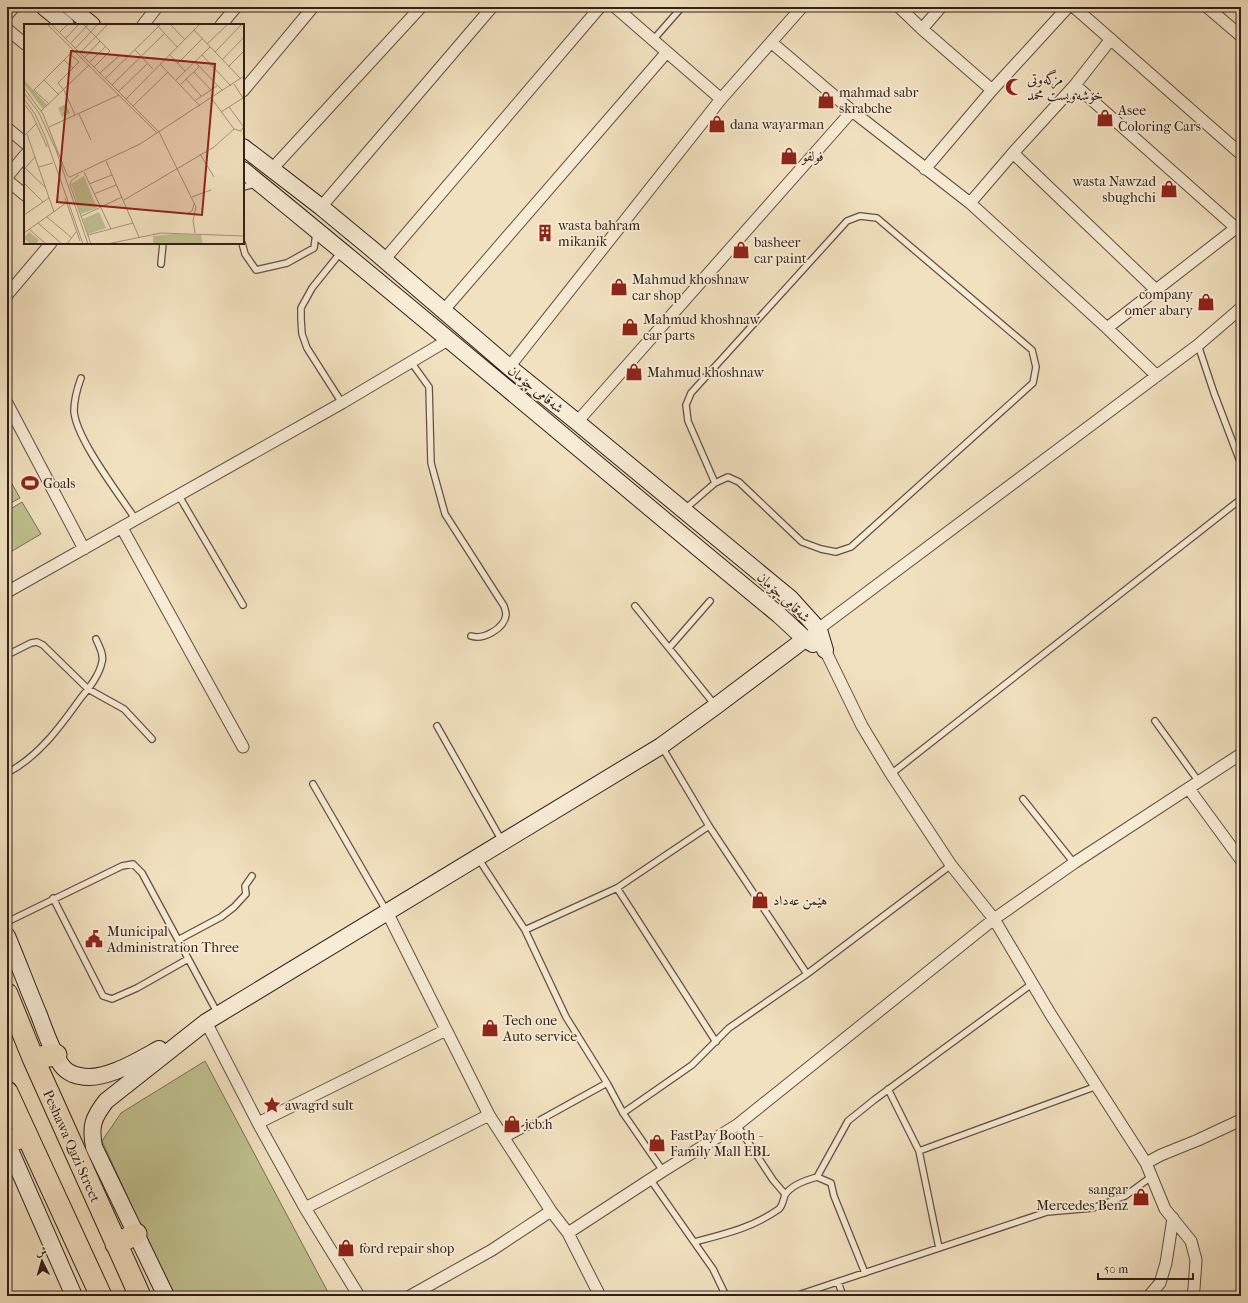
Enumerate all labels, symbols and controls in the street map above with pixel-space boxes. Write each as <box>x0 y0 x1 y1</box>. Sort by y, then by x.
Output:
inset map <box>24 24 244 244</box>
place label: مزگەوتی خۆشەویست محمد <box>1027 69 1103 104</box>
mosque icon: مزگەوتی خۆشەویست محمد <box>1004 77 1024 97</box>
place label: mahmad sabr skrabche <box>839 84 919 117</box>
shop icon: mahmad sabr skrabche <box>816 90 836 110</box>
place label: Asee Coloring Cars <box>1117 102 1201 135</box>
shop icon: Asee Coloring Cars <box>1095 108 1115 128</box>
shop icon: dana wayarman <box>707 114 727 134</box>
place label: dana wayarman <box>730 116 824 133</box>
shop icon: فولفو <box>779 146 799 166</box>
place label: فولفو <box>800 148 824 165</box>
place label: wasta Nawzad sbughchi <box>1071 173 1156 206</box>
shop icon: wasta Nawzad sbughchi <box>1159 179 1179 199</box>
place label: wasta bahram mikanik <box>557 217 640 250</box>
building icon: wasta bahram mikanik <box>535 223 555 243</box>
place label: basheer car paint <box>753 234 807 267</box>
shop icon: basheer car paint <box>731 240 751 260</box>
place label: Mahmud khoshnaw car shop <box>632 271 750 304</box>
shop icon: Mahmud khoshnaw car shop <box>609 277 629 297</box>
place label: company omer abary <box>1125 286 1194 319</box>
shop icon: company omer abary <box>1196 292 1216 312</box>
place label: Mahmud khoshnaw car parts <box>643 311 761 344</box>
shop icon: Mahmud khoshnaw car parts <box>620 317 640 337</box>
street label: شەقامی چۆمان <box>504 362 567 418</box>
shop icon: Mahmud khoshnaw <box>624 362 644 382</box>
place label: Mahmud khoshnaw <box>647 364 765 381</box>
sports icon: Goals <box>20 473 40 493</box>
place label: Goals <box>43 475 76 492</box>
street label: شەقامی چۆمان <box>753 569 814 627</box>
shop icon: هێمن عەداد <box>750 890 770 910</box>
place label: هێمن عەداد <box>773 892 827 910</box>
place label: Municipal Administration Three <box>106 923 239 956</box>
public building icon: Municipal Administration Three <box>84 929 104 949</box>
place label: Tech one Auto service <box>502 1012 577 1045</box>
shop icon: Tech one Auto service <box>480 1018 500 1038</box>
street label: Peshawa Qazi Street <box>39 1087 104 1205</box>
place icon: awagrd sult <box>262 1095 282 1115</box>
place label: awagrd sult <box>285 1097 354 1114</box>
shop icon: jcb.h <box>502 1114 522 1134</box>
place label: jcb.h <box>523 1116 553 1133</box>
place label: FastPay Booth - Family Mall EBL <box>670 1127 770 1160</box>
shop icon: FastPay Booth - Family Mall EBL <box>647 1133 667 1153</box>
place label: sangar Mercedes Benz <box>1036 1181 1128 1214</box>
shop icon: sangar Mercedes Benz <box>1131 1187 1151 1207</box>
shop icon: ford repair shop <box>336 1238 356 1258</box>
place label: ford repair shop <box>359 1240 455 1257</box>
north arrow <box>22 1241 62 1281</box>
text: ش <box>35 1245 47 1258</box>
scale bar <box>1098 1255 1193 1281</box>
text: 50 m <box>1104 1262 1128 1276</box>

